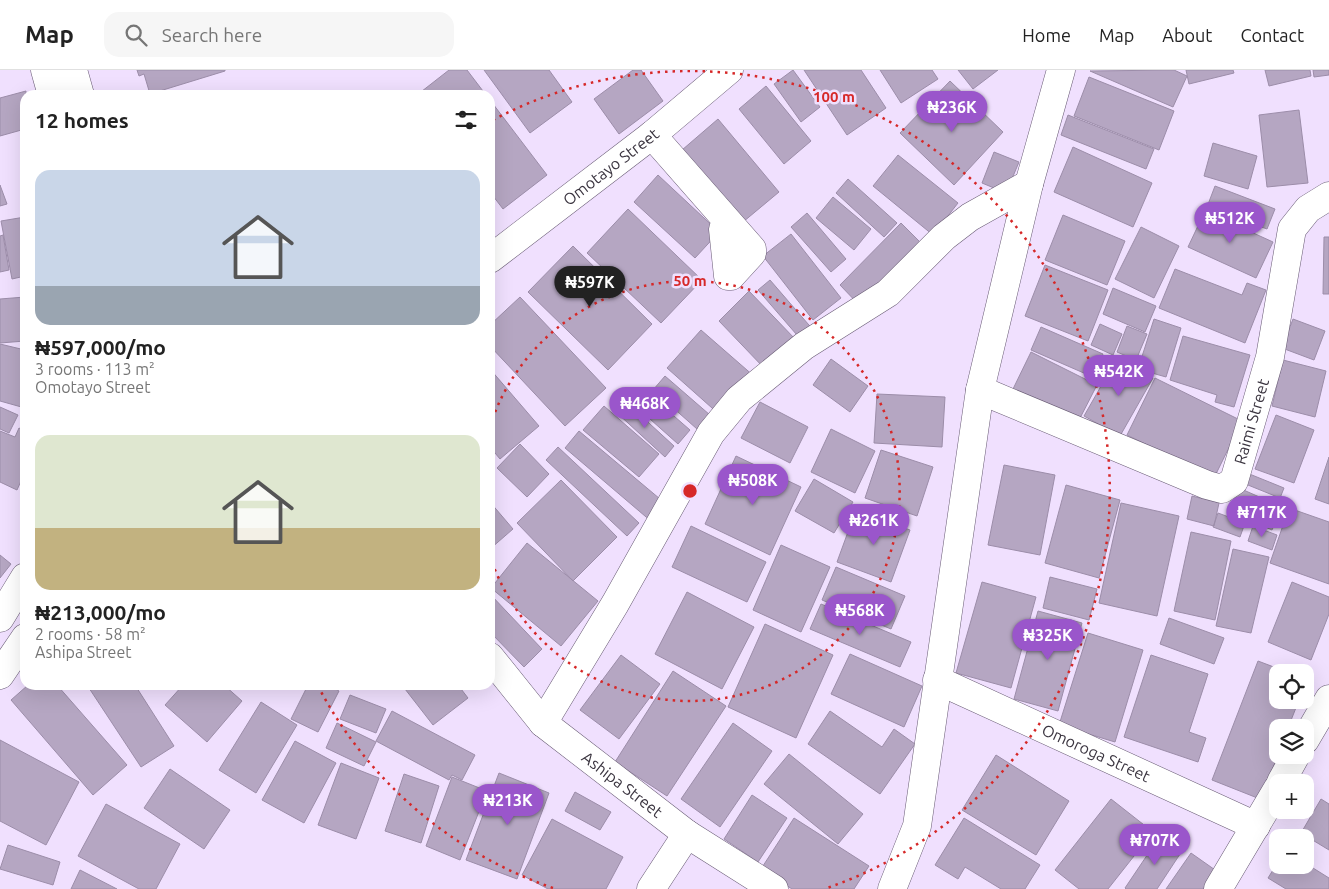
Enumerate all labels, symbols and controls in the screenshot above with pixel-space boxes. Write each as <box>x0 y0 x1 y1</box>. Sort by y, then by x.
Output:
search box <box>104 12 454 57</box>
text: Map <box>25 21 74 48</box>
icon: search <box>122 21 150 49</box>
text: Search here <box>162 24 262 46</box>
text: Home <box>1022 25 1071 45</box>
text: Map <box>1099 25 1134 45</box>
text: About <box>1162 25 1212 45</box>
text: Contact <box>1240 25 1304 45</box>
text: 100 m <box>813 88 855 105</box>
pin: ₦236K <box>917 90 987 133</box>
text: ₦236K <box>927 98 977 116</box>
icon: filters <box>452 106 480 134</box>
text: 12 homes <box>35 108 129 132</box>
street label: Omotayo Street <box>559 124 663 209</box>
icon: home <box>213 202 303 292</box>
pin: ₦512K <box>1195 202 1265 244</box>
text: ₦512K <box>1205 209 1255 227</box>
pin: ₦597K <box>555 266 625 308</box>
text: 50 m <box>673 272 707 289</box>
text: ₦597K <box>565 273 615 291</box>
text: ₦597,000/mo <box>35 335 166 359</box>
pin: ₦542K <box>1084 354 1154 397</box>
text: 3 rooms · 113 m² <box>35 360 155 378</box>
text: ₦542K <box>1094 362 1144 380</box>
street label: Raimi Street <box>1230 376 1272 466</box>
text: Omotayo Street <box>35 378 150 396</box>
pin: ₦468K <box>610 386 680 429</box>
text: ₦468K <box>620 394 670 412</box>
pin: ₦508K <box>718 464 788 506</box>
icon: home <box>213 467 303 557</box>
text: ₦508K <box>728 471 778 489</box>
centre of rings <box>681 482 699 500</box>
pin: ₦717K <box>1227 496 1297 538</box>
text: ₦717K <box>1237 503 1287 521</box>
pin: ₦261K <box>839 504 909 546</box>
text: ₦261K <box>849 511 899 529</box>
pin: ₦568K <box>825 594 895 636</box>
text: ₦213,000/mo <box>35 600 166 624</box>
text: ₦568K <box>835 601 885 619</box>
pin: ₦325K <box>1013 618 1083 661</box>
text: 2 rooms · 58 m² <box>35 625 146 643</box>
text: ₦325K <box>1023 626 1073 644</box>
text: Ashipa Street <box>35 643 132 661</box>
map controls <box>1269 664 1314 874</box>
button: locate <box>1269 664 1314 709</box>
button: layers <box>1269 719 1314 764</box>
street label: Omoroga Street <box>1039 720 1154 786</box>
street label: Ashipa Street <box>579 748 667 821</box>
button: + <box>1269 774 1314 819</box>
pin: ₦213K <box>473 784 543 826</box>
text: ₦213K <box>483 791 533 809</box>
pin: ₦707K <box>1120 824 1190 866</box>
button: − <box>1269 829 1314 874</box>
text: ₦707K <box>1130 831 1180 849</box>

